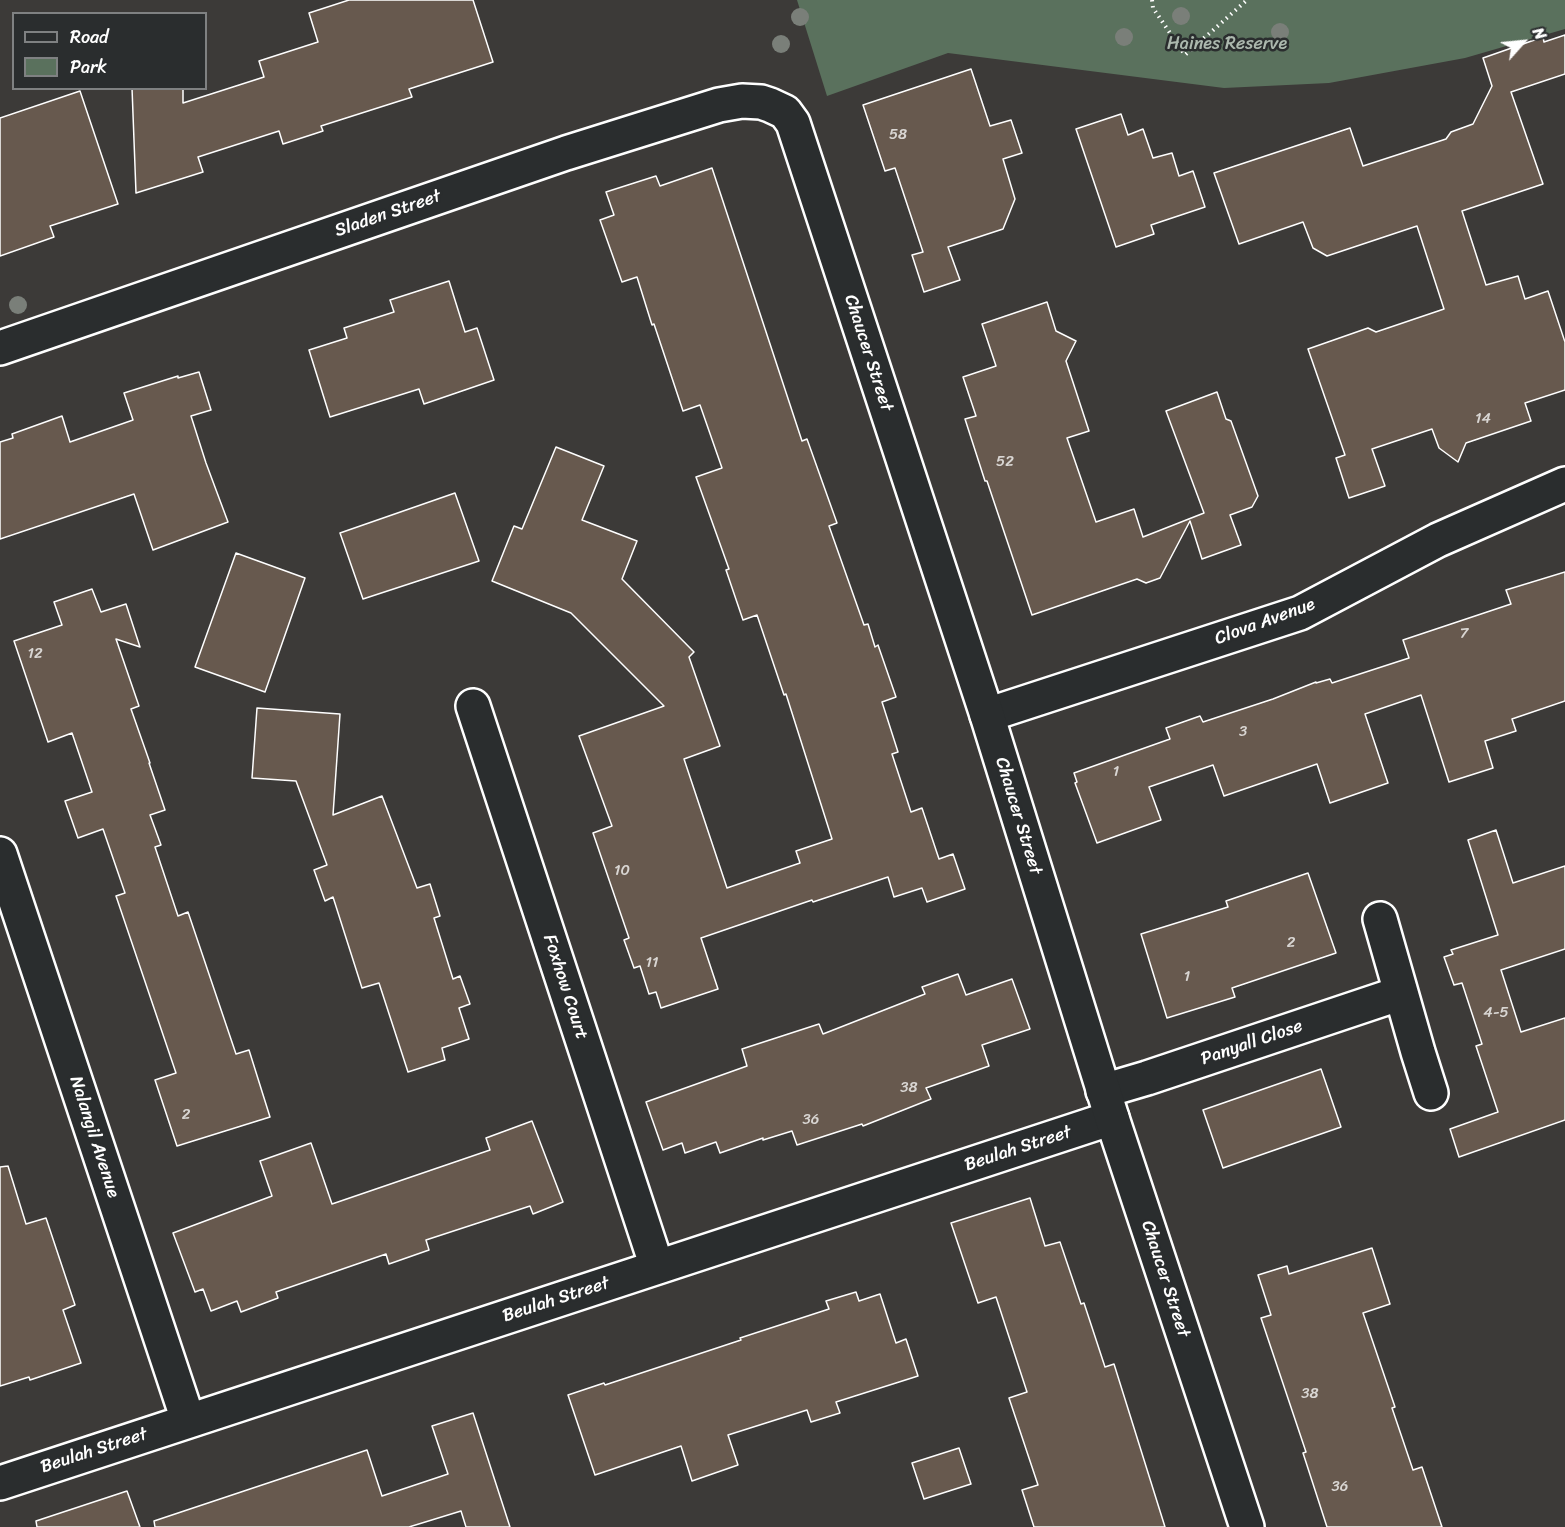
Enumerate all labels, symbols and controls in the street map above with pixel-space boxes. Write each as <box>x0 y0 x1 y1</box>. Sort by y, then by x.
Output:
legend <box>12 12 207 90</box>
north arrow <box>1493 12 1553 72</box>
text: Road <box>70 21 109 53</box>
text: N <box>1524 22 1555 45</box>
park label: Haines Reserve <box>1167 33 1287 55</box>
text: Park <box>70 51 107 83</box>
house number: 58 <box>889 126 907 144</box>
street label: Sladen Street <box>332 186 444 242</box>
street label: Chaucer Street <box>839 292 897 414</box>
house number: 14 <box>1475 410 1491 428</box>
house number: 52 <box>996 453 1014 471</box>
street label: Clova Avenue <box>1212 594 1318 650</box>
house number: 7 <box>1460 625 1468 643</box>
house number: 12 <box>27 645 43 663</box>
house number: 3 <box>1239 723 1247 741</box>
street label: Chaucer Street <box>990 755 1046 877</box>
house number: 1 <box>1113 763 1119 781</box>
house number: 10 <box>614 862 630 880</box>
street label: Foxhow Court <box>538 932 592 1042</box>
house number: 2 <box>1287 934 1295 952</box>
house number: 11 <box>646 954 658 972</box>
house number: 1 <box>1184 968 1190 986</box>
house number: 4-5 <box>1483 1004 1509 1022</box>
street label: Panyall Close <box>1198 1016 1306 1070</box>
street label: Nalangil Avenue <box>64 1073 124 1201</box>
house number: 38 <box>900 1079 918 1097</box>
house number: 2 <box>182 1106 190 1124</box>
house number: 36 <box>803 1111 819 1129</box>
street label: Beulah Street <box>962 1122 1074 1176</box>
street label: Chaucer Street <box>1136 1218 1194 1340</box>
street label: Beulah Street <box>500 1273 612 1327</box>
house number: 38 <box>1301 1385 1319 1403</box>
street label: Beulah Street <box>38 1424 150 1478</box>
house number: 36 <box>1332 1478 1348 1496</box>

